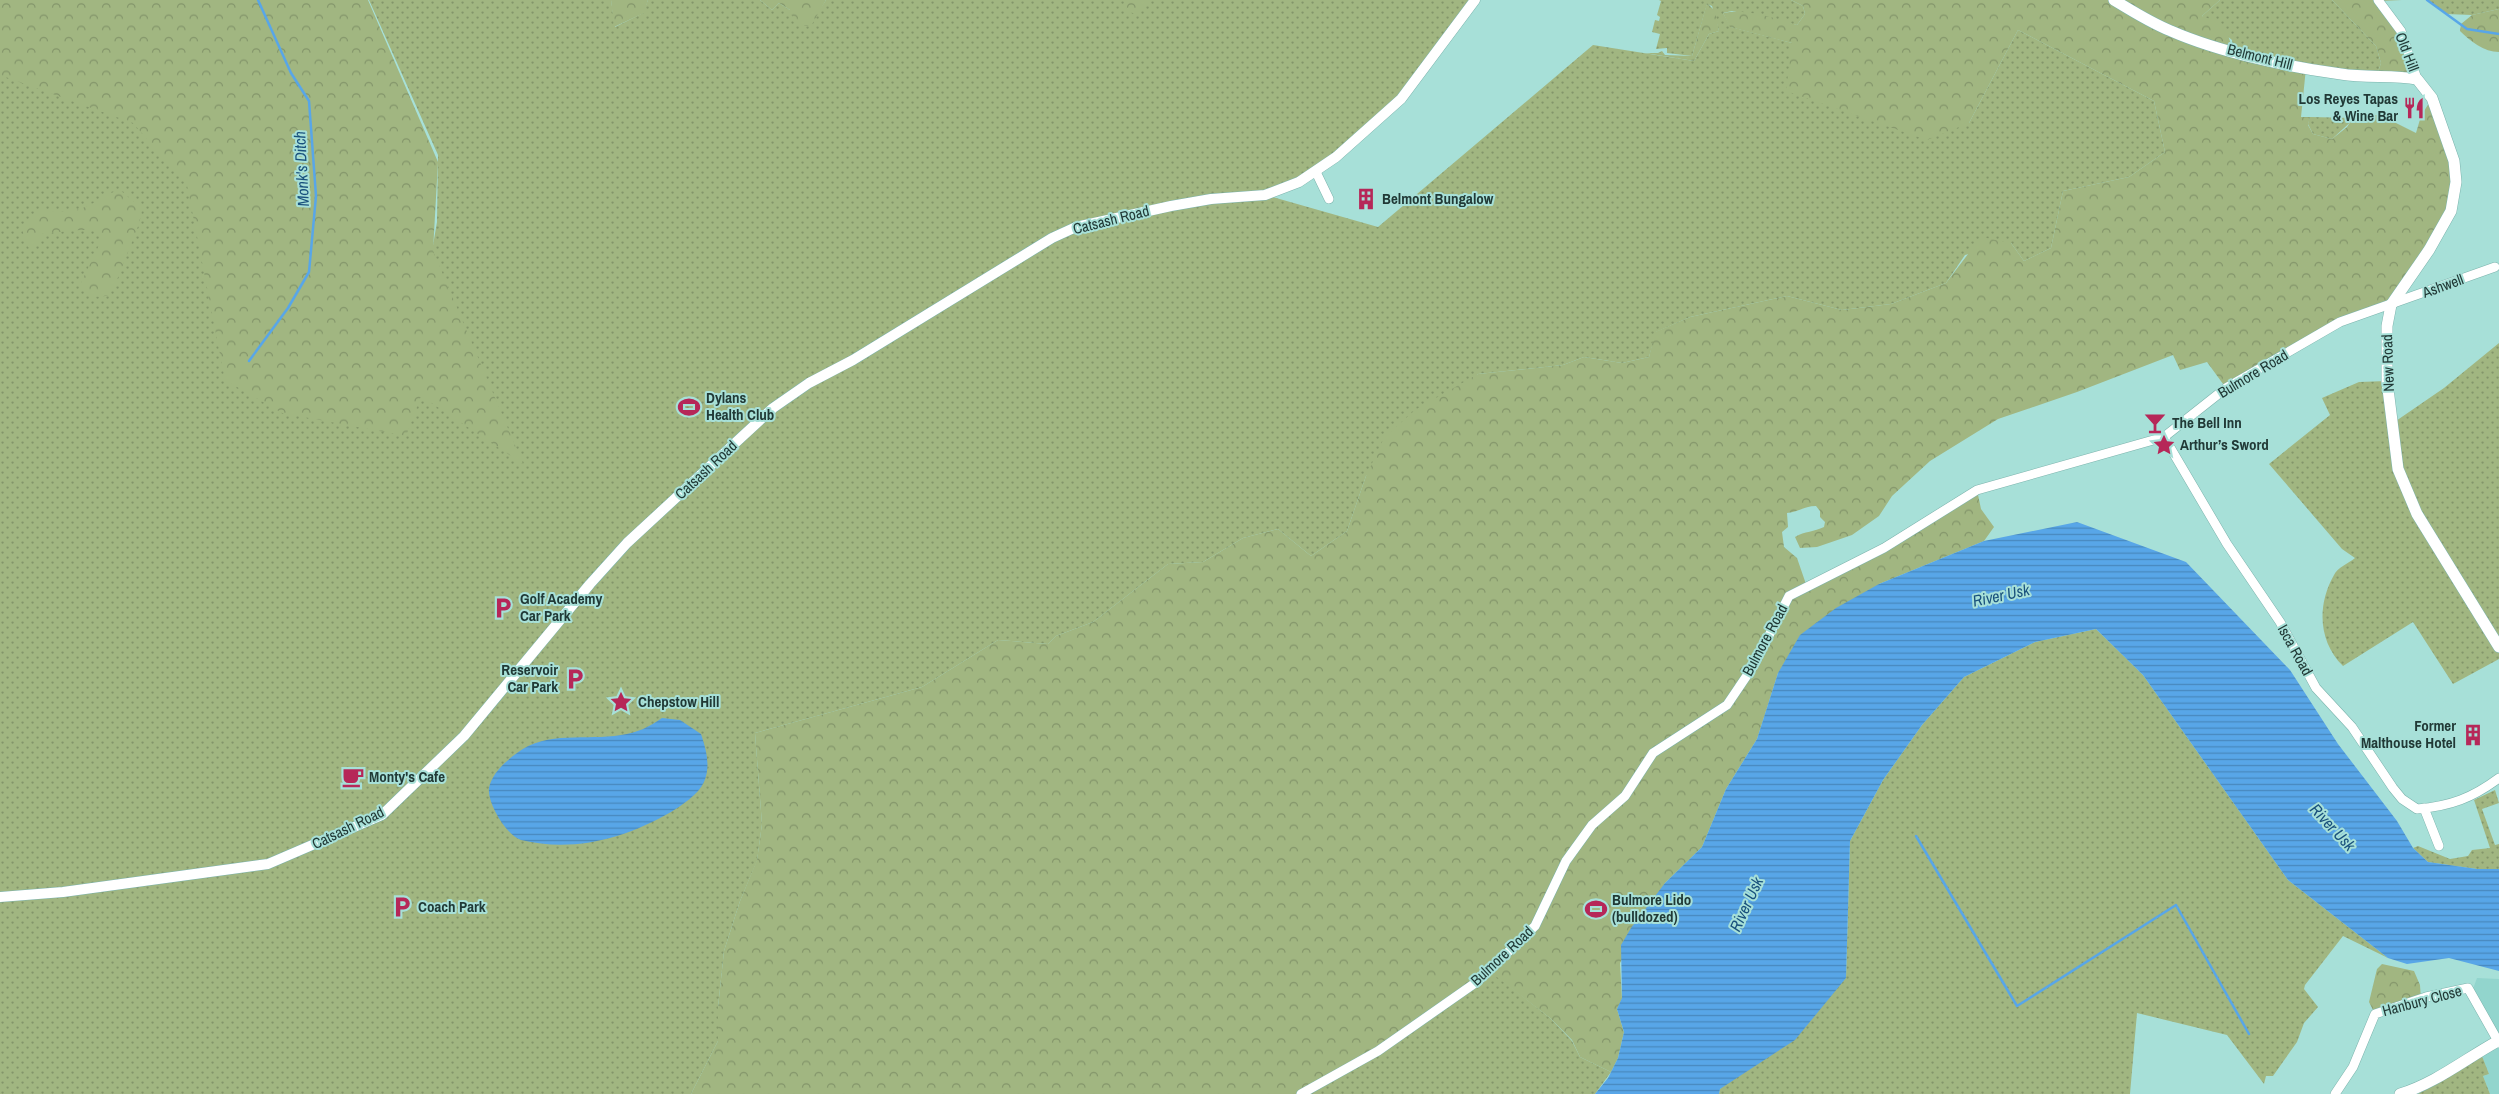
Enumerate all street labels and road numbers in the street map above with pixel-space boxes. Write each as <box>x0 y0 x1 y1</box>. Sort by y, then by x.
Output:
street label: Old Hill <box>2390 29 2424 74</box>
street label: Belmont Hill <box>2225 38 2295 75</box>
street label: Catsash Road <box>1071 200 1151 239</box>
street label: Ashwell <box>2418 268 2466 303</box>
street label: New Road <box>2376 334 2399 392</box>
street label: Bulmore Road <box>2214 344 2292 403</box>
street label: Catsash Road <box>670 435 741 504</box>
street label: Bulmore Road <box>1737 600 1792 679</box>
street label: Isca Road <box>2273 620 2318 679</box>
street label: Catsash Road <box>308 801 387 854</box>
street label: Bulmore Road <box>1466 921 1538 990</box>
street label: Hanbury Close <box>2380 980 2464 1021</box>

